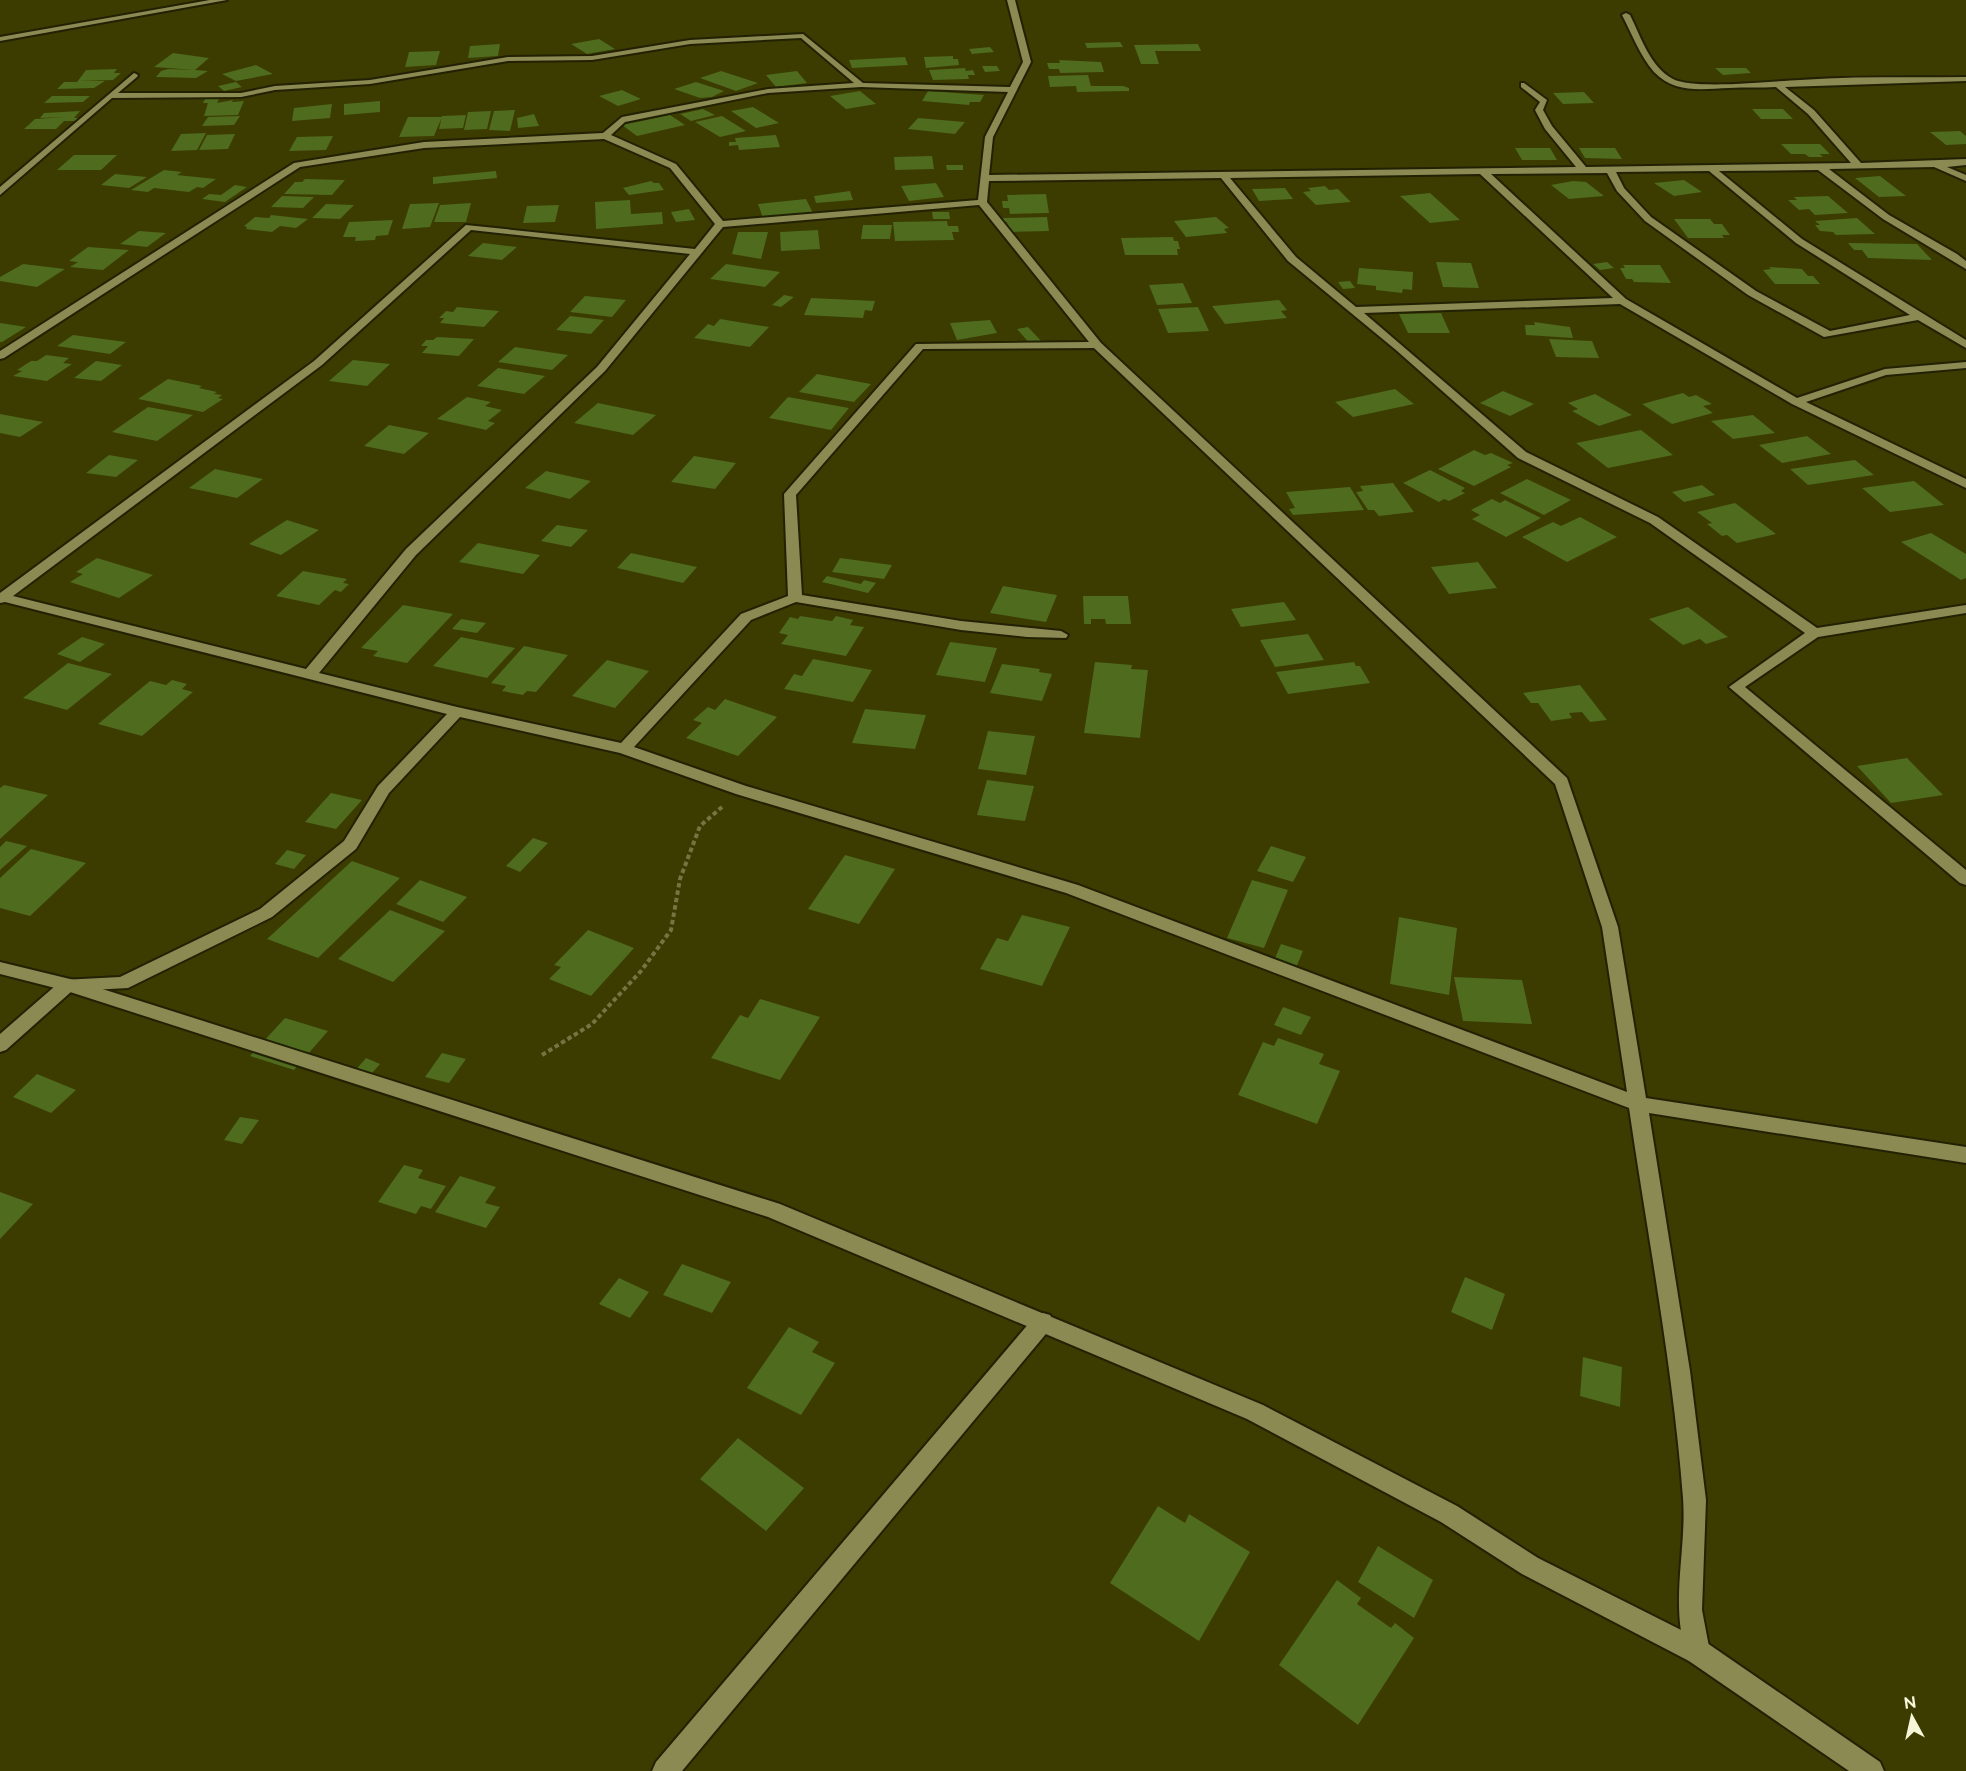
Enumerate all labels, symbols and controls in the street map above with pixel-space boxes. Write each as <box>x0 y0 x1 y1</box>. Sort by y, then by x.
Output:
north arrow <box>1882 1687 1942 1747</box>
text: N <box>1903 1692 1917 1713</box>

